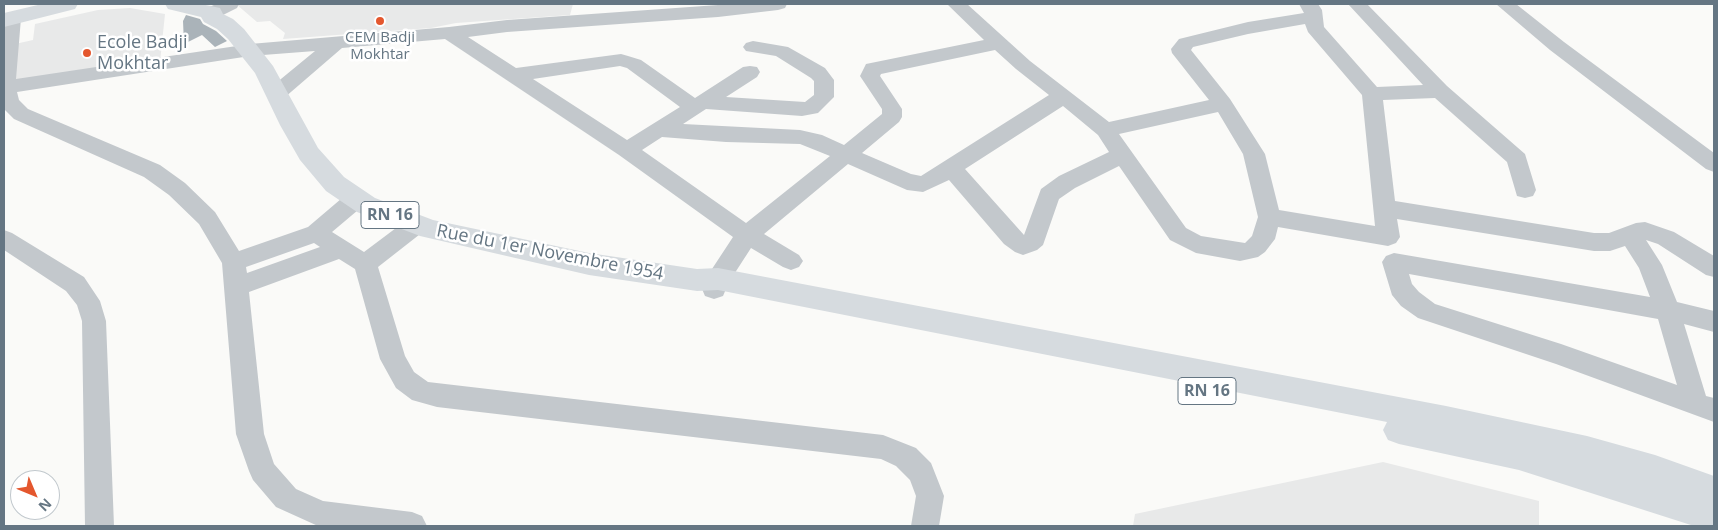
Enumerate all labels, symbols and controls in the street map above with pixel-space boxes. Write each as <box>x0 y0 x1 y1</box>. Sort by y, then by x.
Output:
marker: CEM Badji Mokhtar <box>374 15 386 27</box>
place label: CEM Badji Mokhtar <box>345 29 415 64</box>
place label: Ecole Badji Mokhtar <box>97 32 188 74</box>
marker: Ecole Badji Mokhtar <box>81 47 93 59</box>
road number: RN 16 <box>361 202 419 228</box>
street label: Rue du 1er Novembre 1954 <box>435 220 665 286</box>
road number: RN 16 <box>1178 378 1236 404</box>
north arrow <box>10 470 60 520</box>
text: N <box>35 495 56 516</box>

